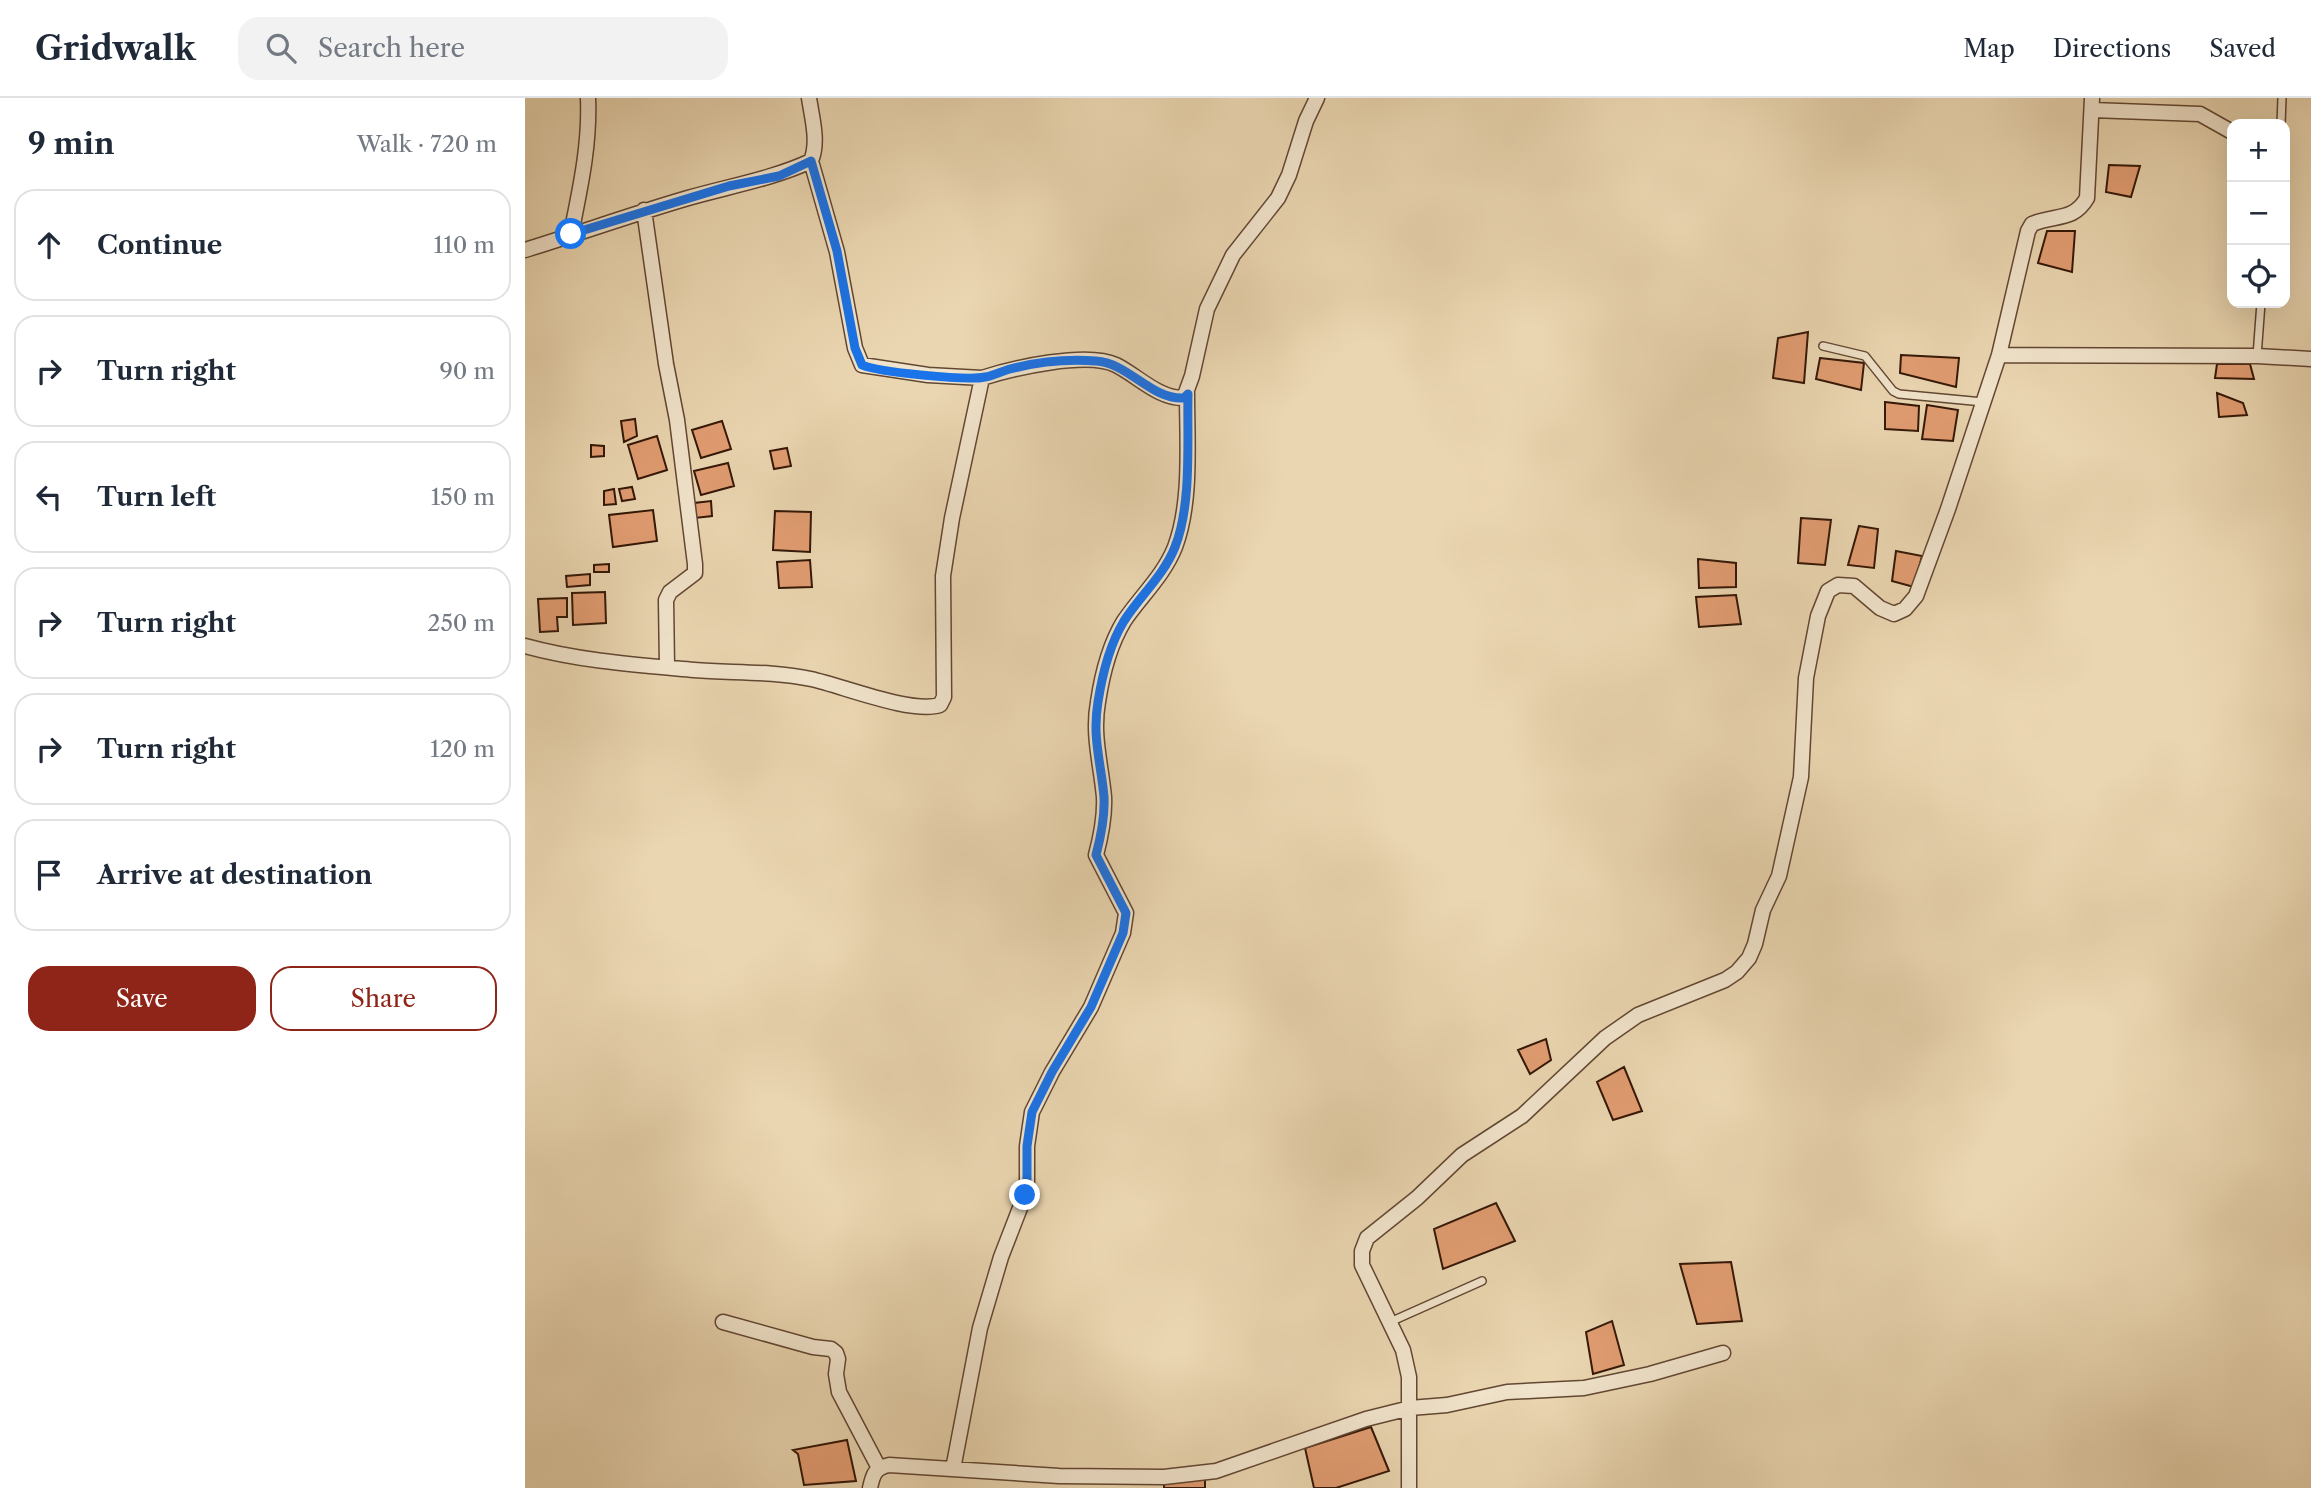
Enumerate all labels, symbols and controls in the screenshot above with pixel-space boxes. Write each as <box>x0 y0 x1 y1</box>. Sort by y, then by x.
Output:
search box <box>238 17 728 80</box>
text: Gridwalk <box>35 28 196 69</box>
icon: search <box>262 29 300 67</box>
text: Search here <box>318 32 465 64</box>
text: Map <box>1963 34 2015 63</box>
text: Directions <box>2053 34 2171 63</box>
text: Saved <box>2209 34 2276 63</box>
map controls <box>2227 119 2290 308</box>
button: + <box>2227 119 2290 182</box>
text: 9 min <box>28 125 115 162</box>
text: Walk · 720 m <box>357 130 497 158</box>
button: − <box>2227 182 2290 245</box>
route start <box>555 218 586 249</box>
icon: ahead <box>30 226 68 264</box>
text: Continue <box>97 229 222 261</box>
text: 110 m <box>434 231 495 259</box>
button: locate <box>2227 245 2290 308</box>
icon: right <box>30 352 68 390</box>
text: Turn right <box>97 355 236 387</box>
text: 90 m <box>439 357 495 385</box>
icon: left <box>30 478 68 516</box>
text: Turn left <box>97 481 216 513</box>
text: 150 m <box>431 483 495 511</box>
icon: right <box>30 604 68 642</box>
text: Turn right <box>97 607 236 639</box>
text: 250 m <box>427 609 495 637</box>
icon: right <box>30 730 68 768</box>
text: Turn right <box>97 733 236 765</box>
text: 120 m <box>430 735 495 763</box>
icon: arrive <box>30 856 68 894</box>
text: Arrive at destination <box>97 859 372 891</box>
button: Save <box>28 966 256 1031</box>
button: Share <box>270 966 497 1031</box>
route end <box>1009 1179 1040 1210</box>

